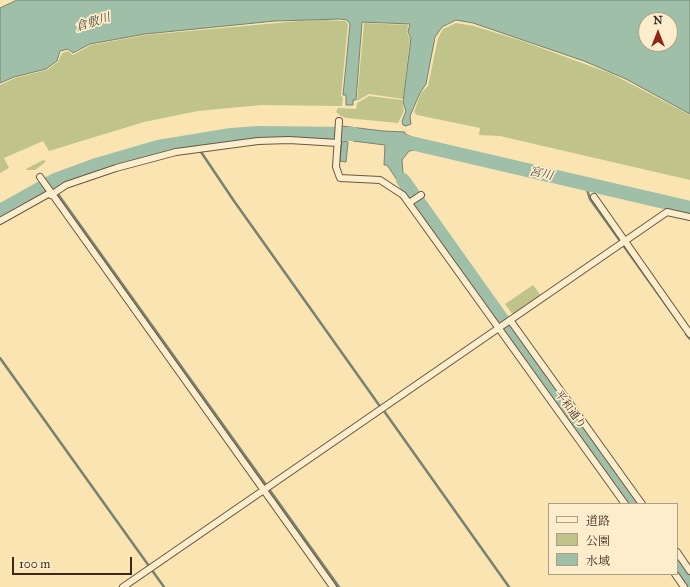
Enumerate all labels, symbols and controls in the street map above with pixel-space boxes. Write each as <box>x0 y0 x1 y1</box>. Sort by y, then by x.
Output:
water label: 倉敷川 <box>74 11 112 35</box>
north arrow <box>638 12 678 52</box>
text: N <box>653 14 663 27</box>
water label: 宮川 <box>528 164 554 184</box>
street label: 平和通り <box>552 388 588 432</box>
legend <box>548 503 678 575</box>
text: 道路 <box>586 514 610 528</box>
text: 公園 <box>586 534 610 548</box>
scale bar <box>14 549 134 575</box>
text: 水域 <box>586 554 610 568</box>
text: 100 m <box>19 557 50 571</box>

